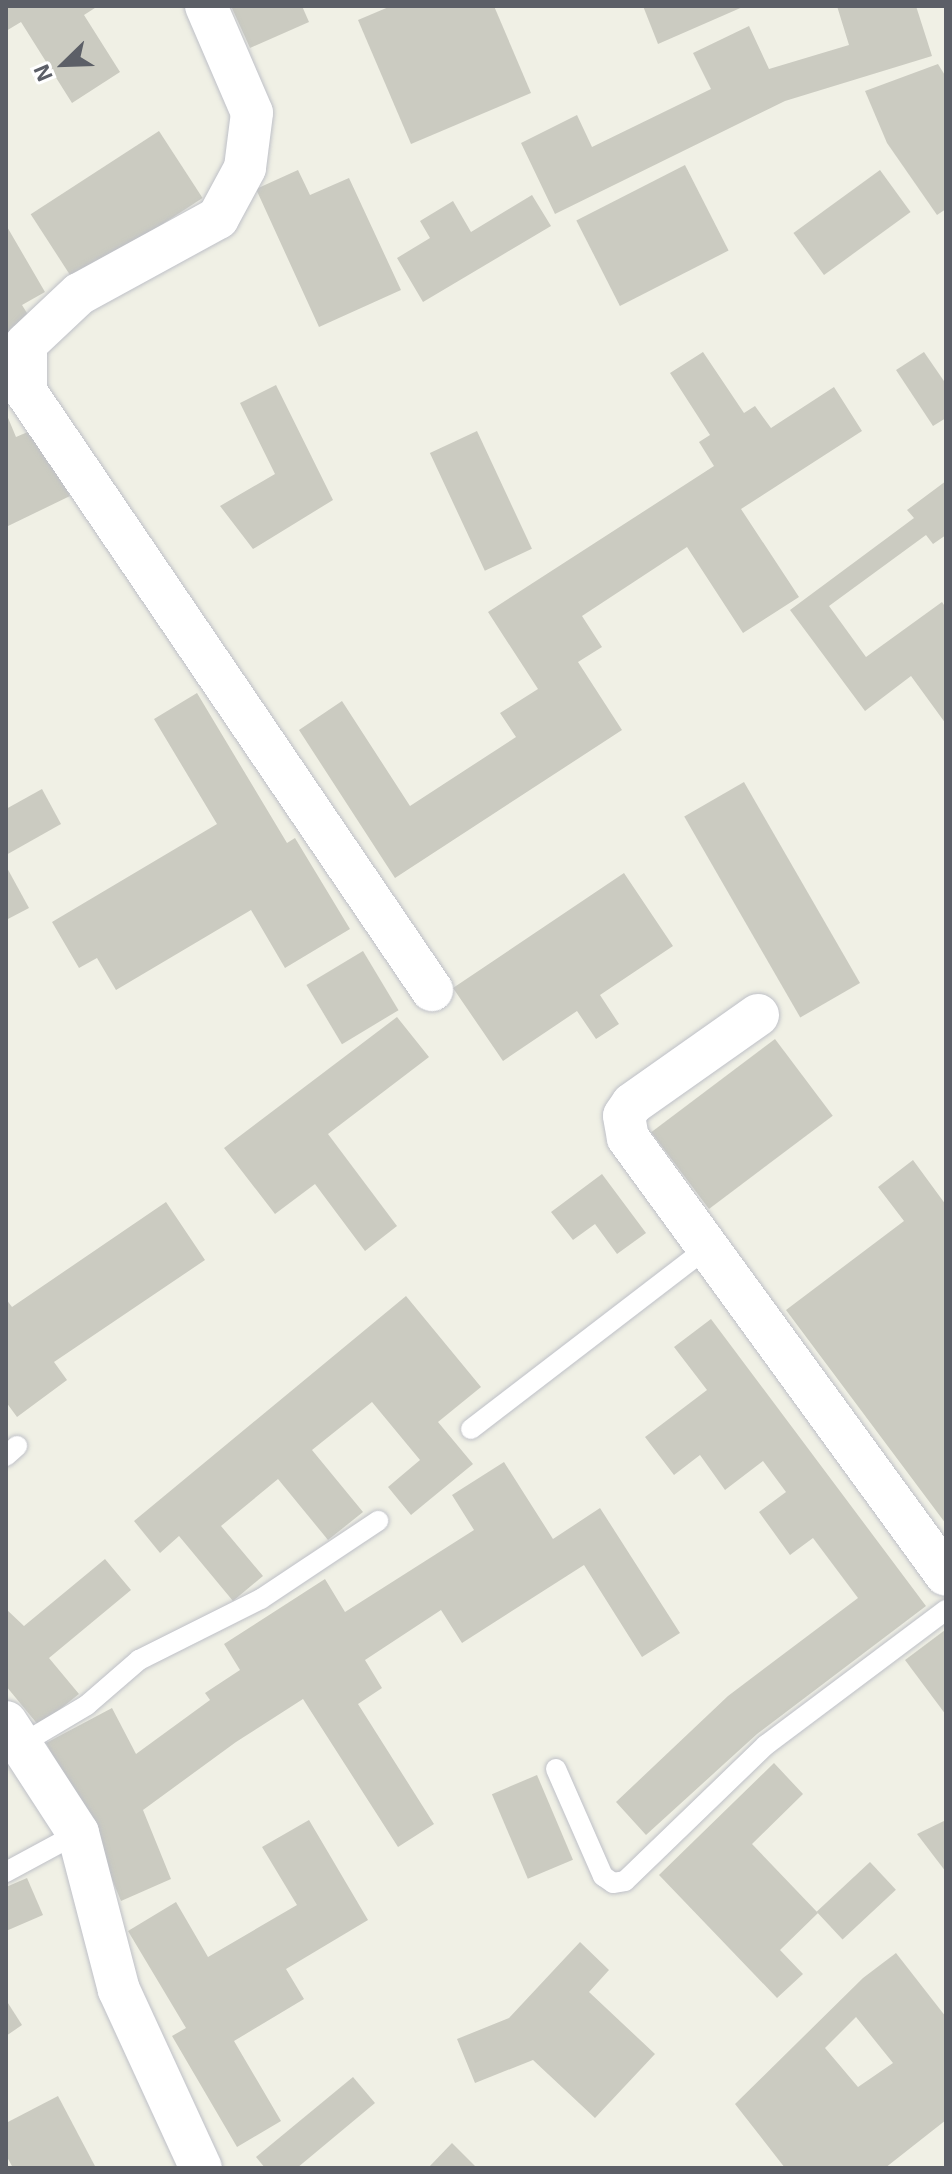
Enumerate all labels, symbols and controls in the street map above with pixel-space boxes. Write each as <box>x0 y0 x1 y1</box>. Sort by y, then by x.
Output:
north arrow <box>24 24 104 104</box>
text: N <box>27 61 57 86</box>

